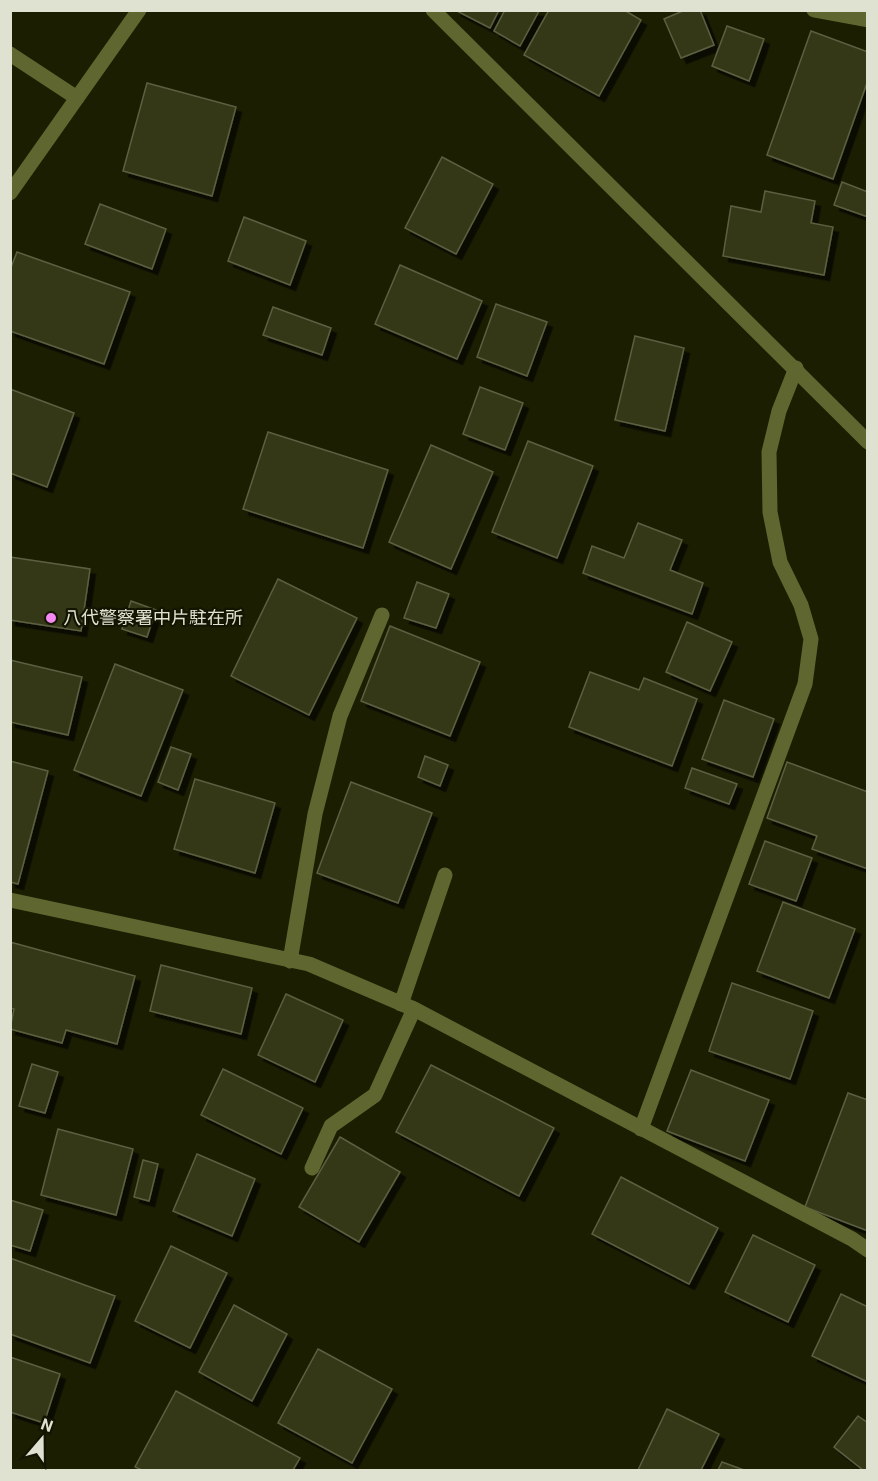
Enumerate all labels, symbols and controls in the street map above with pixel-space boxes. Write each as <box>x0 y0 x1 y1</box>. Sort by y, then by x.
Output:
place label: 八代警察署中片駐在所 <box>63 607 243 628</box>
marker: 八代警察署中片駐在所 <box>44 611 58 625</box>
north arrow <box>12 1409 72 1469</box>
text: N <box>38 1415 56 1436</box>

